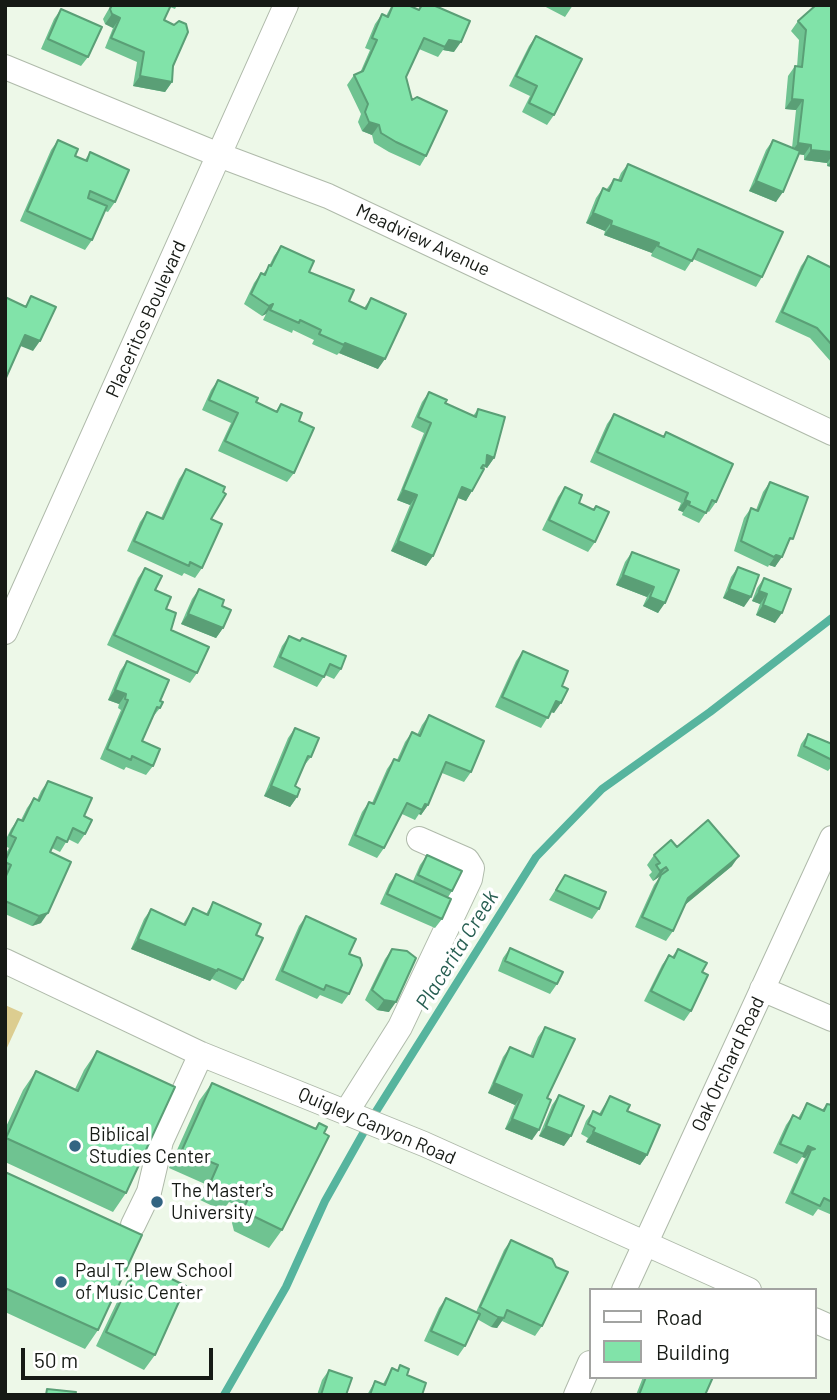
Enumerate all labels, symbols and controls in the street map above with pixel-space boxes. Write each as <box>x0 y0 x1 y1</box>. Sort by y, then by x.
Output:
street label: Meadview Avenue <box>352 199 494 281</box>
street label: Placeritos Boulevard <box>101 237 191 401</box>
water label: Placerita Creek <box>410 886 504 1014</box>
street label: Oak Orchard Road <box>687 993 769 1135</box>
street label: Quigley Canyon Road <box>295 1082 459 1170</box>
place label: Biblical Studies Center <box>89 1124 211 1168</box>
marker: Biblical Studies Center <box>67 1138 83 1154</box>
place label: The Master's University <box>171 1180 274 1224</box>
marker: The Master's University <box>149 1194 165 1210</box>
place label: Paul T. Plew School of Music Center <box>75 1260 233 1304</box>
marker: Paul T. Plew School of Music Center <box>53 1274 69 1290</box>
legend <box>588 1288 816 1379</box>
text: Road <box>656 1304 702 1329</box>
scale bar <box>24 1334 217 1378</box>
text: Building <box>656 1339 730 1364</box>
text: 50 m <box>34 1347 78 1372</box>

